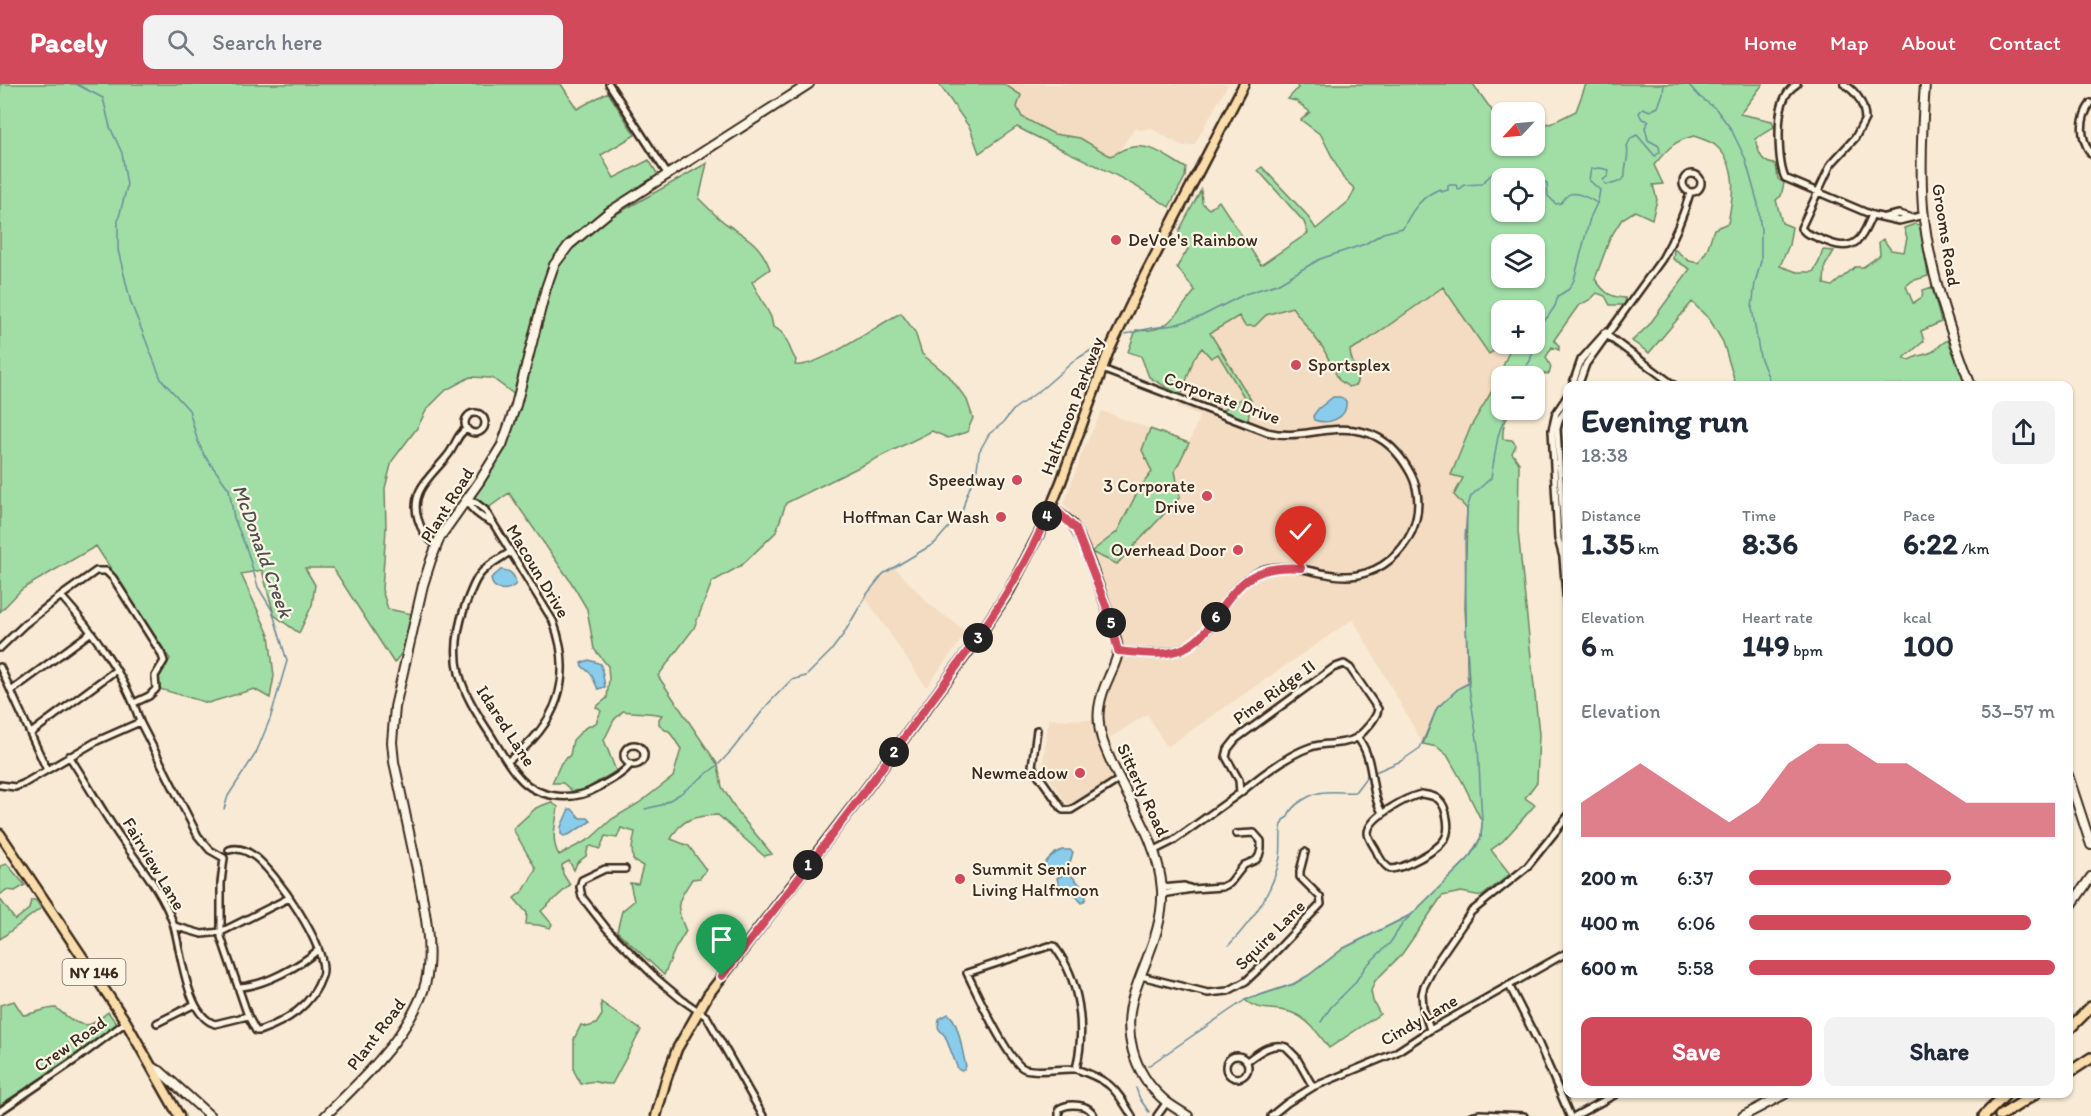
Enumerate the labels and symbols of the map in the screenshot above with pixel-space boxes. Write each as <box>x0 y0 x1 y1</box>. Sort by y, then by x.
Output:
north arrow <box>1491 102 1545 156</box>
street label: Grooms Road <box>1927 182 1965 288</box>
place label: DeVoe's Rainbow <box>1128 229 1258 251</box>
marker: DeVoe's Rainbow <box>1109 233 1123 247</box>
street label: Halfmoon Parkway <box>1036 333 1109 478</box>
place label: Sportsplex <box>1308 354 1390 376</box>
marker: Sportsplex <box>1289 358 1303 372</box>
street label: Corporate Drive <box>1161 367 1283 429</box>
street label: Plant Road <box>415 463 479 547</box>
place label: Speedway <box>929 469 1006 491</box>
marker: Speedway <box>1010 473 1024 487</box>
place label: 3 Corporate Drive <box>1103 475 1195 518</box>
water label: McDonald Creek <box>228 481 299 622</box>
marker: 3 Corporate Drive <box>1200 489 1214 503</box>
pin: 4 <box>1032 501 1062 531</box>
place label: Hoffman Car Wash <box>842 506 989 528</box>
pin <box>1275 506 1326 568</box>
marker: Hoffman Car Wash <box>994 510 1008 524</box>
street label: Macoun Drive <box>501 520 575 622</box>
place label: Overhead Door <box>1111 539 1226 561</box>
marker: Overhead Door <box>1231 543 1245 557</box>
pin: 6 <box>1201 602 1231 632</box>
pin: 5 <box>1096 608 1126 638</box>
pin: 3 <box>963 623 993 653</box>
street label: Pine Ridge II <box>1229 655 1319 729</box>
street label: Idared Lane <box>472 681 540 771</box>
pin: 2 <box>879 737 909 767</box>
street label: Sitterly Road <box>1112 740 1174 840</box>
place label: Newmeadow <box>971 762 1068 784</box>
marker: Newmeadow <box>1073 766 1087 780</box>
street label: Fairview Lane <box>118 814 190 914</box>
pin: 1 <box>793 850 823 880</box>
place label: Summit Senior Living Halfmoon <box>972 858 1099 901</box>
marker: Summit Senior Living Halfmoon <box>953 872 967 886</box>
street label: Squire Lane <box>1230 895 1310 975</box>
pin <box>696 914 747 976</box>
road number: NY 146 <box>62 959 125 985</box>
street label: Cindy Lane <box>1377 989 1461 1051</box>
street label: Plant Road <box>342 993 410 1074</box>
street label: Crew Road <box>30 1011 110 1077</box>

